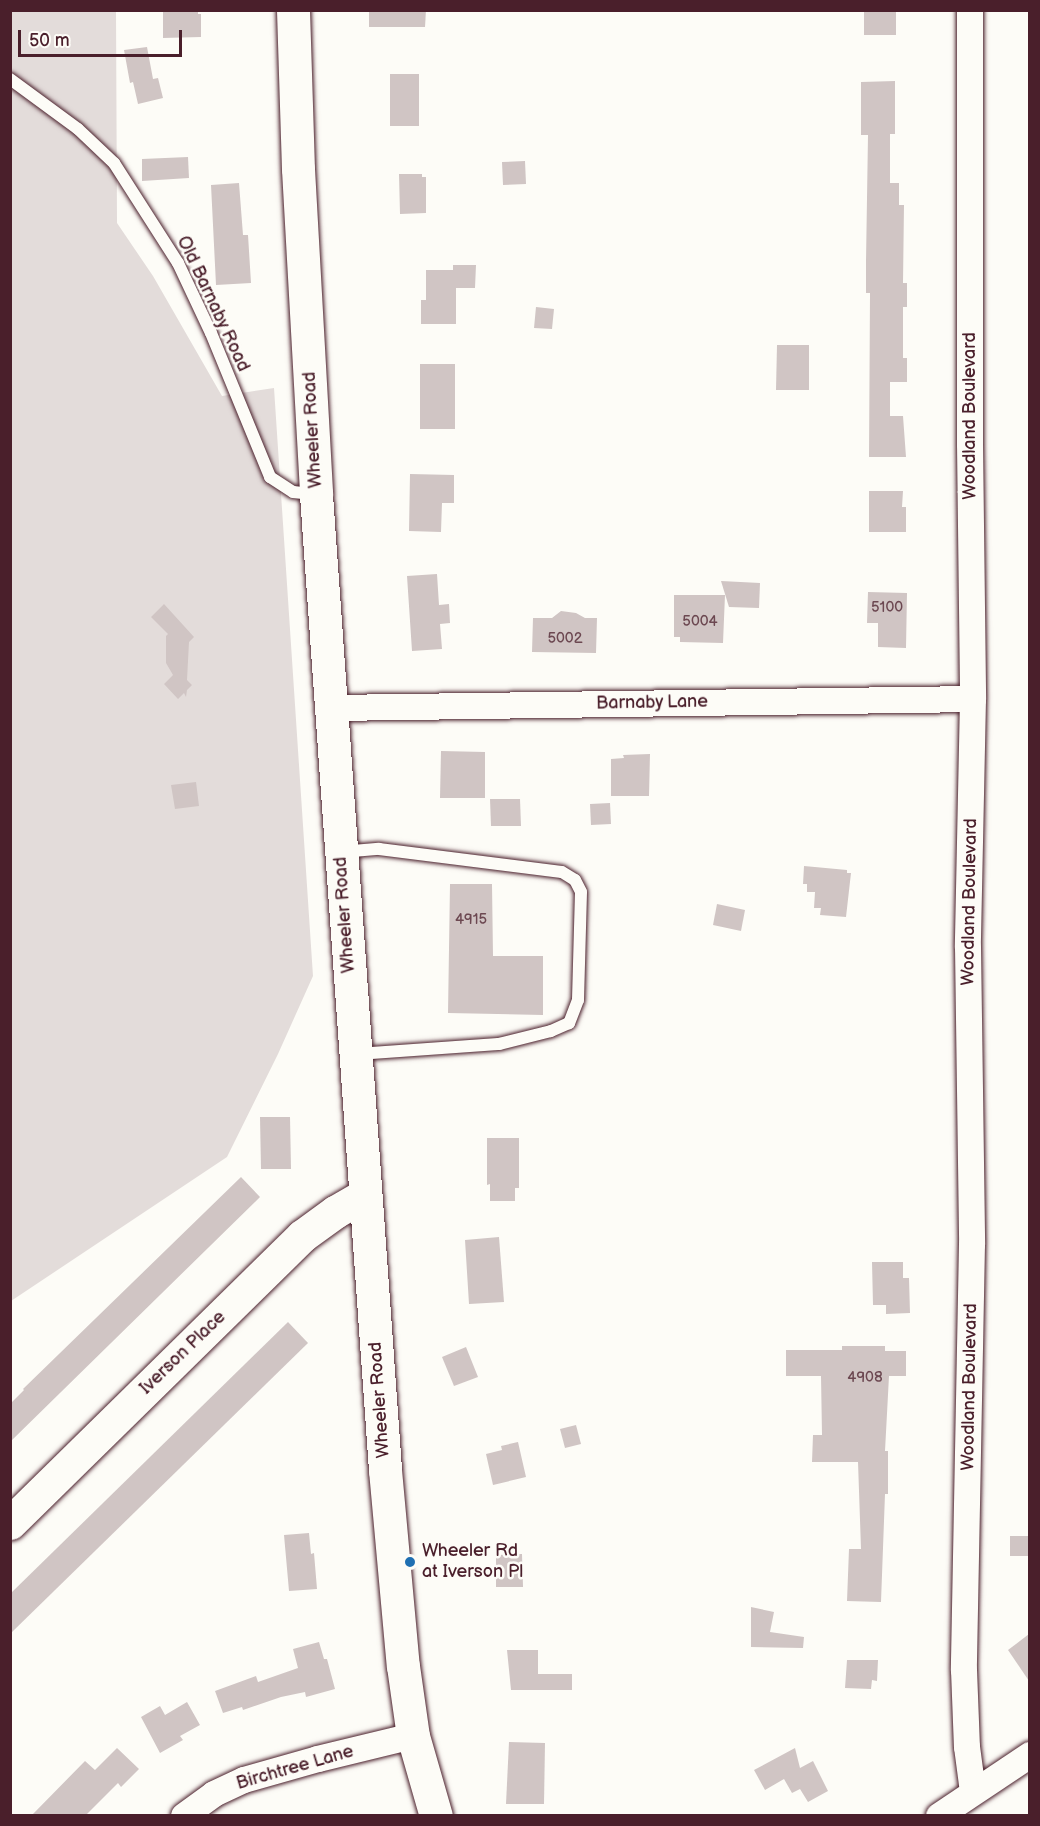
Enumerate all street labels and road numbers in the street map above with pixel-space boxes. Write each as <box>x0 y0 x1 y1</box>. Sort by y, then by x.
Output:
street label: Old Barnaby Road <box>172 232 254 376</box>
street label: Woodland Boulevard <box>959 332 981 500</box>
street label: Wheeler Road <box>299 371 327 489</box>
street label: Barnaby Lane <box>595 691 709 715</box>
street label: Woodland Boulevard <box>958 818 982 986</box>
street label: Wheeler Road <box>330 856 360 974</box>
street label: Woodland Boulevard <box>958 1303 982 1471</box>
street label: Iverson Place <box>136 1307 230 1399</box>
street label: Wheeler Road <box>365 1341 395 1459</box>
street label: Birchtree Lane <box>234 1741 356 1795</box>

